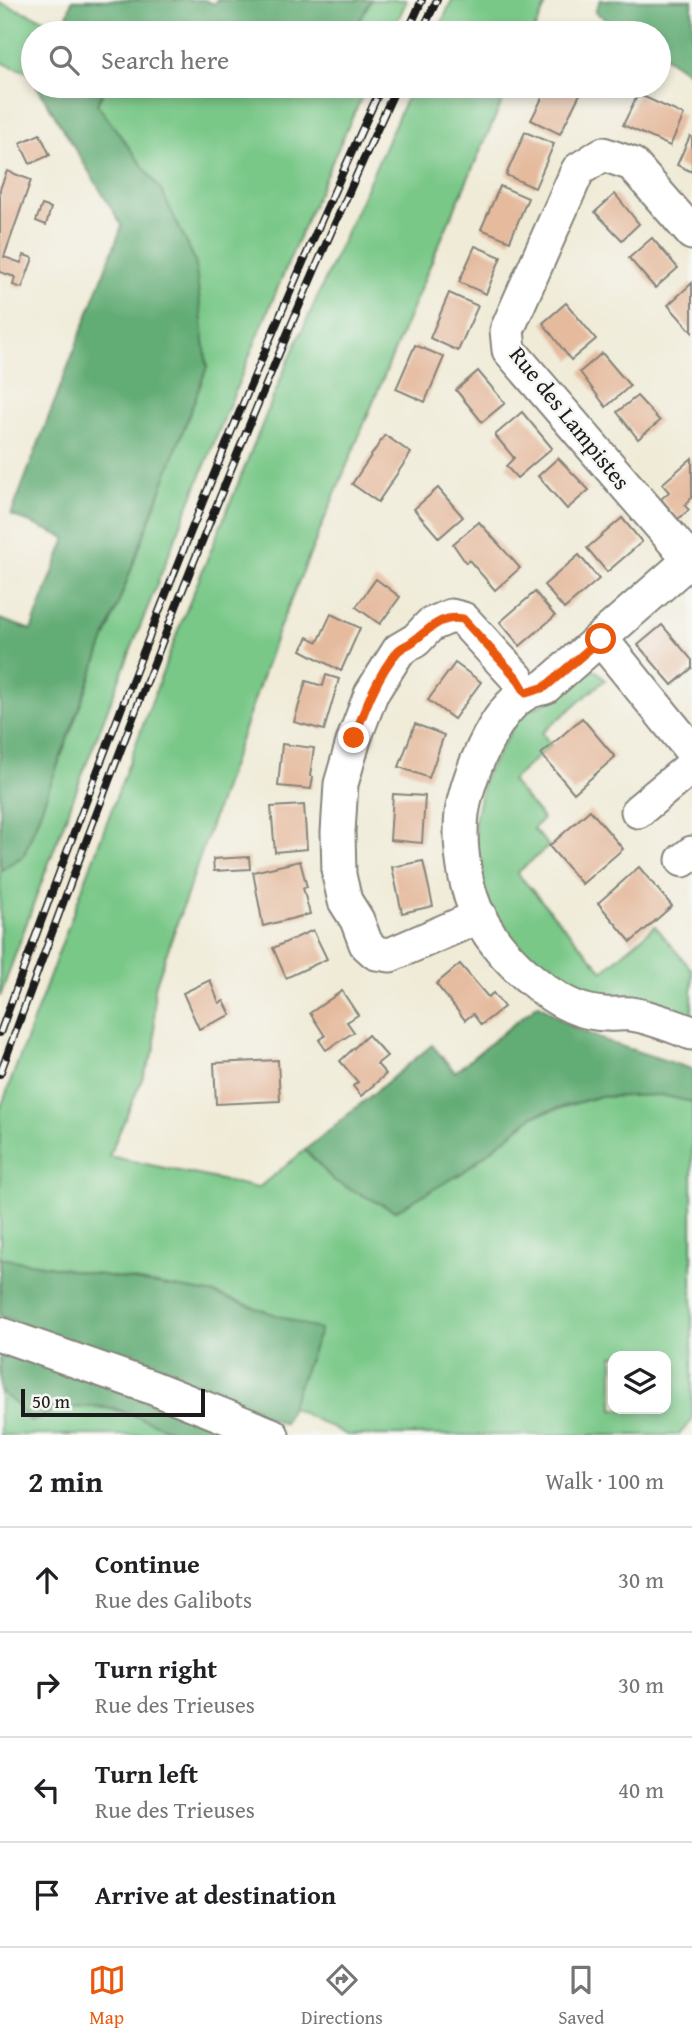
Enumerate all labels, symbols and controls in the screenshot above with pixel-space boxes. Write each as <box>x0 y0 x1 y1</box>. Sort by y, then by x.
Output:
search box <box>21 21 671 98</box>
text: Search here <box>101 40 229 79</box>
icon: search <box>45 41 83 79</box>
street label: Rue des Lampistes <box>502 339 639 496</box>
route start <box>585 623 616 654</box>
route end <box>338 722 369 753</box>
map controls <box>608 1351 671 1414</box>
button: layers <box>608 1351 671 1414</box>
scale bar <box>21 1386 205 1418</box>
text: 50 m <box>32 1387 70 1415</box>
text: 2 min <box>28 1459 103 1503</box>
text: Walk · 100 m <box>545 1464 664 1497</box>
text: Continue <box>95 1544 200 1583</box>
icon: ahead <box>28 1561 66 1599</box>
text: 30 m <box>618 1563 664 1596</box>
text: Rue des Galibots <box>95 1583 252 1616</box>
text: Turn right <box>95 1649 217 1688</box>
icon: right <box>28 1666 66 1704</box>
text: 30 m <box>618 1668 664 1701</box>
text: Rue des Trieuses <box>95 1688 255 1721</box>
text: Turn left <box>95 1754 198 1793</box>
icon: left <box>28 1771 66 1809</box>
text: 40 m <box>618 1773 664 1806</box>
text: Rue des Trieuses <box>95 1793 255 1826</box>
text: Arrive at destination <box>95 1875 336 1914</box>
icon: arrive <box>28 1876 66 1914</box>
tab: Map <box>88 1961 126 2031</box>
tab: Directions <box>301 1961 383 2031</box>
tab: Saved <box>558 1961 604 2031</box>

